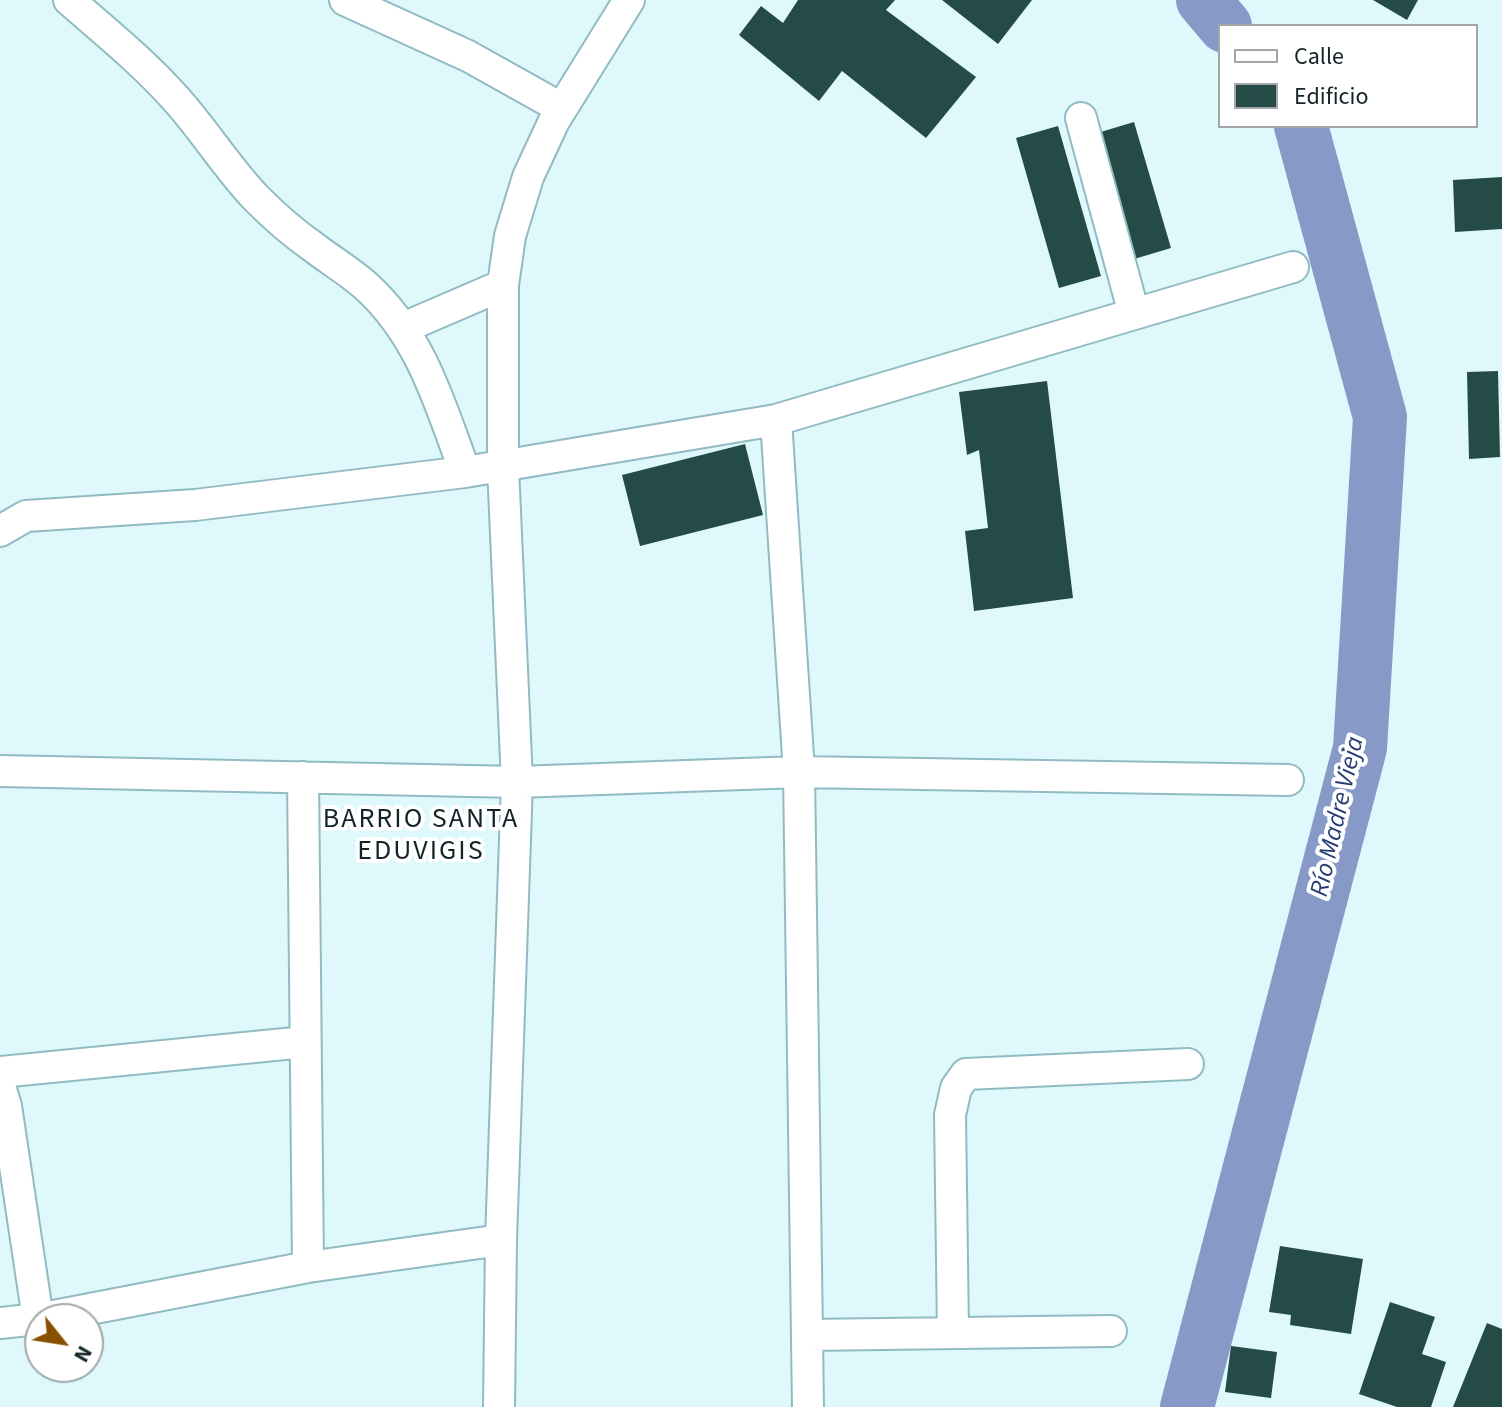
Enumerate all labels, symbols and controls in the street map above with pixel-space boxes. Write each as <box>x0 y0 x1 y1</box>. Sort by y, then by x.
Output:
legend <box>1218 24 1478 128</box>
text: Calle <box>1294 39 1344 74</box>
text: Edificio <box>1294 79 1368 114</box>
water label: Río Madre Vieja <box>1305 734 1373 900</box>
district label: BARRIO SANTA EDUVIGIS <box>323 804 519 870</box>
north arrow <box>24 1303 104 1383</box>
text: N <box>66 1340 101 1368</box>

